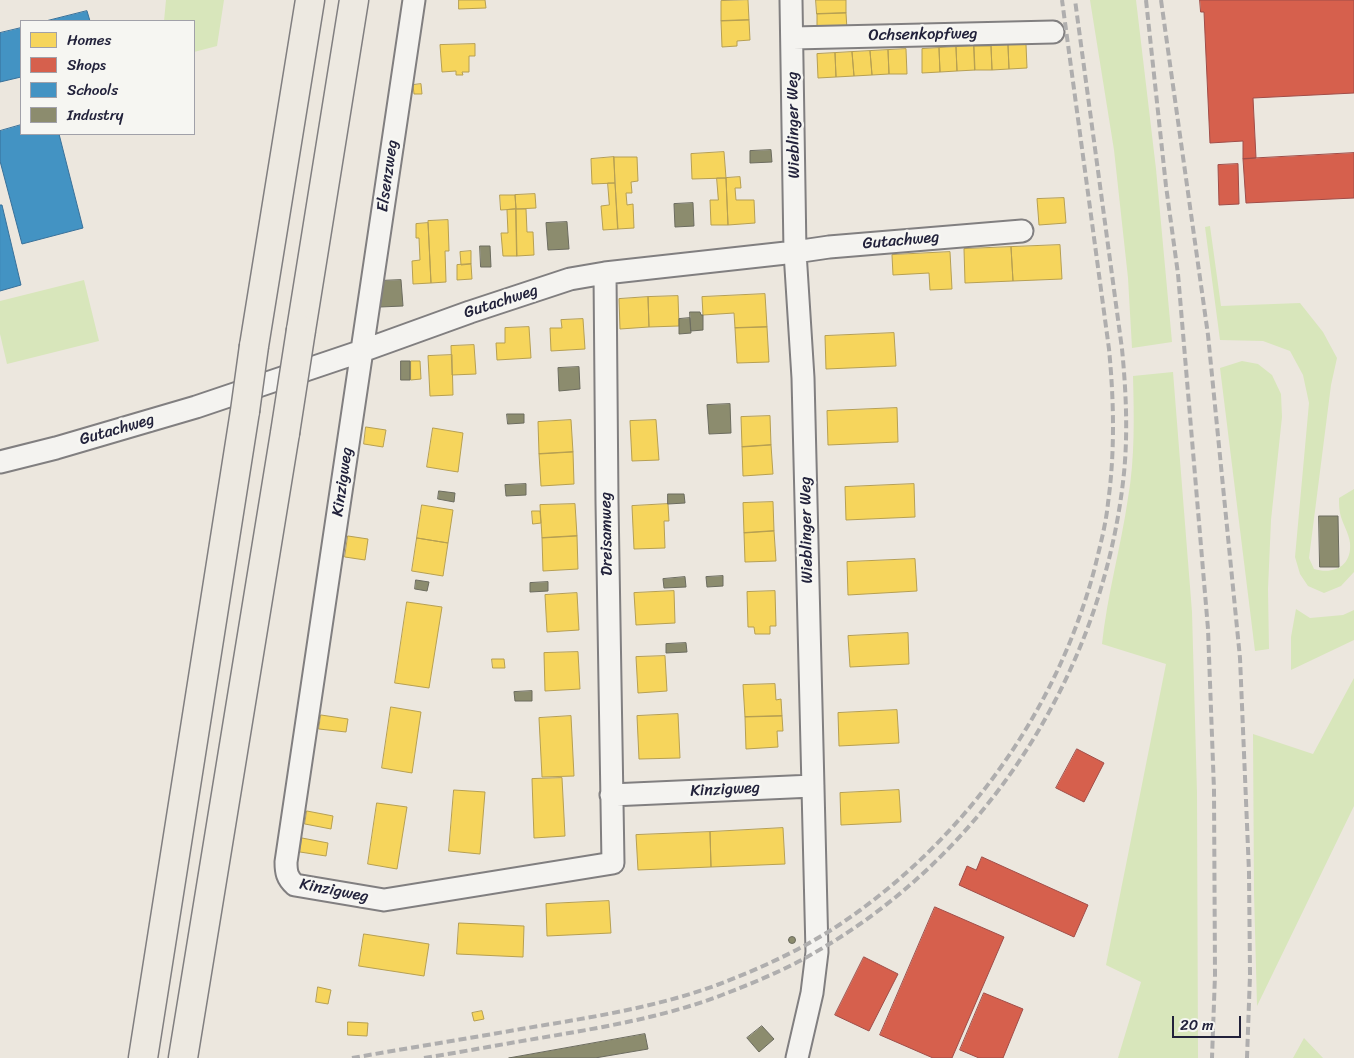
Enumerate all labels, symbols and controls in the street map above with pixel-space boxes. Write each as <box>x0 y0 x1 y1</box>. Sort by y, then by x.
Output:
legend <box>20 20 195 135</box>
street label: Ochsenkopfweg <box>868 24 978 46</box>
text: Homes <box>67 27 111 53</box>
text: Shops <box>67 52 106 78</box>
street label: Wieblinger Weg <box>783 71 805 179</box>
text: Schools <box>67 77 118 103</box>
text: Industry <box>67 102 124 128</box>
street label: Elsenzweg <box>373 139 403 213</box>
street label: Gutachweg <box>862 228 940 254</box>
street label: Gutachweg <box>462 281 540 323</box>
street label: Gutachweg <box>77 410 157 450</box>
street label: Kinzigweg <box>329 446 357 518</box>
street label: Wieblinger Weg <box>796 476 818 584</box>
street label: Dreisamweg <box>597 492 617 576</box>
street label: Kinzigweg <box>690 779 760 801</box>
street label: Kinzigweg <box>298 875 370 907</box>
scale bar <box>1174 1006 1243 1038</box>
text: 20 m <box>1180 1012 1214 1038</box>

